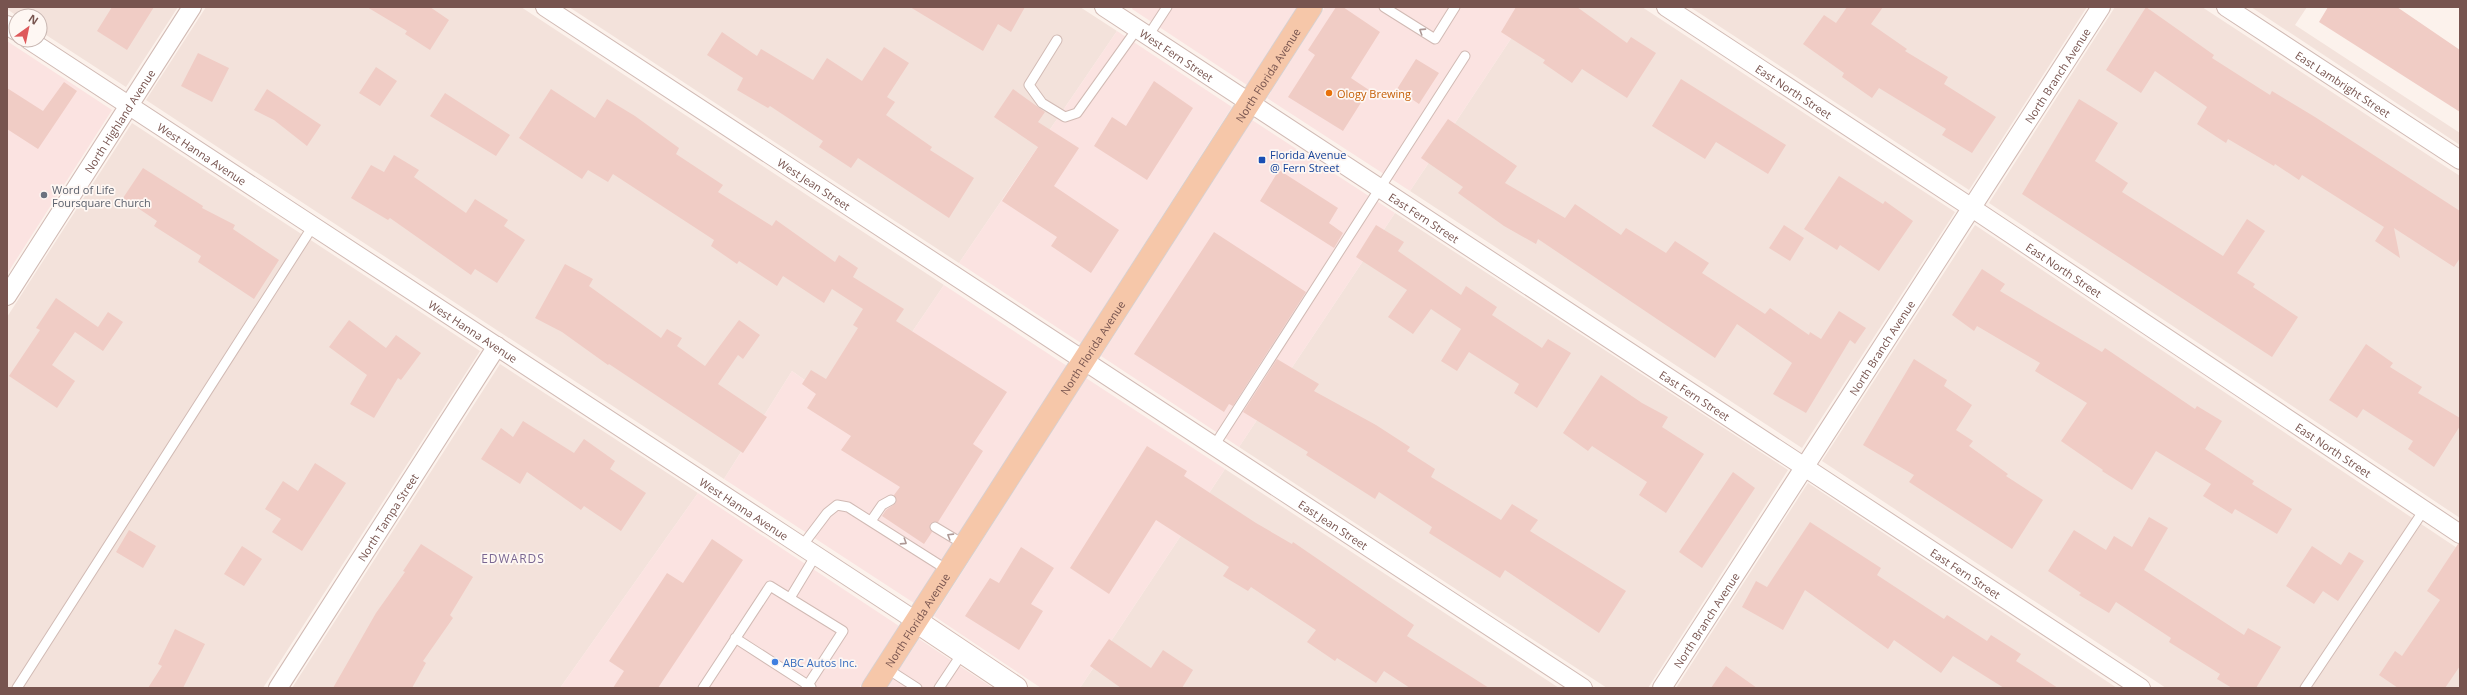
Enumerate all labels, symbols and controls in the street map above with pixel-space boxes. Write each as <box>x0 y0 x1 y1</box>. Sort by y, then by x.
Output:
north arrow <box>8 8 48 48</box>
text: N <box>26 10 42 28</box>
street label: West Fern Street <box>1137 25 1216 84</box>
street label: North Florida Avenue <box>1231 25 1303 125</box>
street label: North Branch Avenue <box>2021 25 2093 126</box>
one-way arrow <box>1419 28 1426 36</box>
street label: East Lambright Street <box>2293 47 2394 120</box>
street label: East North Street <box>1753 61 1835 121</box>
street label: North Highland Avenue <box>80 66 158 175</box>
place label: Ology Brewing <box>1337 86 1411 101</box>
marker: Ology Brewing <box>1324 88 1334 98</box>
street label: West Hanna Avenue <box>155 119 250 188</box>
place label: Florida Avenue @ Fern Street <box>1270 147 1346 175</box>
street label: West Jean Street <box>775 154 854 213</box>
marker: Florida Avenue @ Fern Street <box>1257 155 1267 165</box>
place label: Word of Life Foursquare Church <box>52 182 151 210</box>
street label: East Fern Street <box>1386 189 1462 246</box>
marker: Word of Life Foursquare Church <box>39 190 49 200</box>
street label: East North Street <box>2023 239 2105 300</box>
street label: West Hanna Avenue <box>426 296 521 366</box>
street label: North Florida Avenue <box>1056 297 1128 397</box>
street label: North Branch Avenue <box>1845 297 1918 398</box>
street label: East Fern Street <box>1657 367 1733 424</box>
street label: East North Street <box>2293 419 2374 480</box>
street label: North Tampa Street <box>354 470 421 564</box>
street label: West Hanna Avenue <box>697 474 792 543</box>
street label: East Jean Street <box>1296 496 1371 553</box>
one-way arrow <box>947 533 954 541</box>
one-way arrow <box>900 538 907 545</box>
street label: East Fern Street <box>1928 544 2004 601</box>
district label: EDWARDS <box>481 550 545 567</box>
street label: North Branch Avenue <box>1670 569 1742 670</box>
street label: North Florida Avenue <box>881 570 953 670</box>
place label: ABC Autos Inc. <box>783 655 857 670</box>
marker: ABC Autos Inc. <box>770 657 780 667</box>

